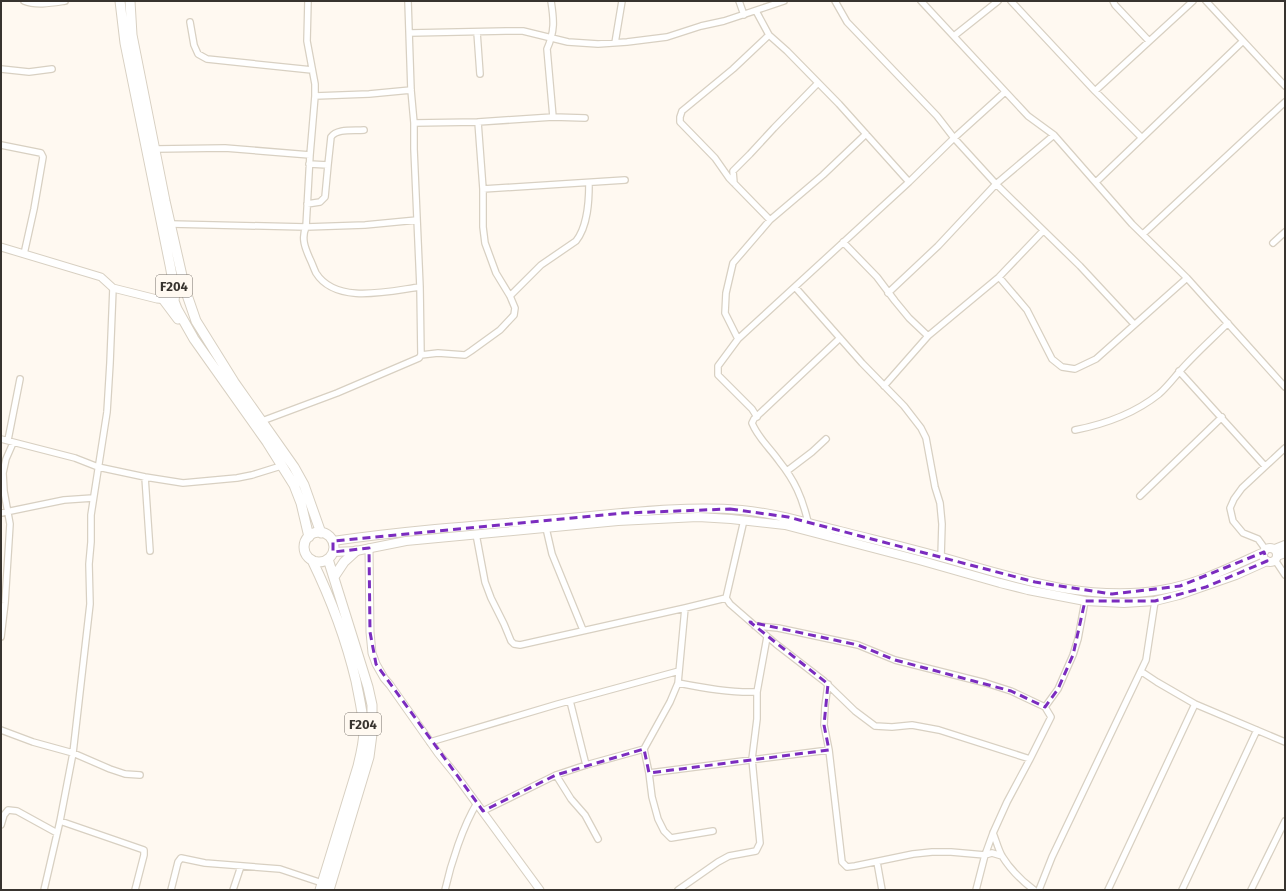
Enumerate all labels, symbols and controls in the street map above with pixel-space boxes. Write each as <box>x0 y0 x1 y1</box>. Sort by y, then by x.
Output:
road number: F204 <box>156 275 192 297</box>
road number: F204 <box>345 713 381 735</box>

